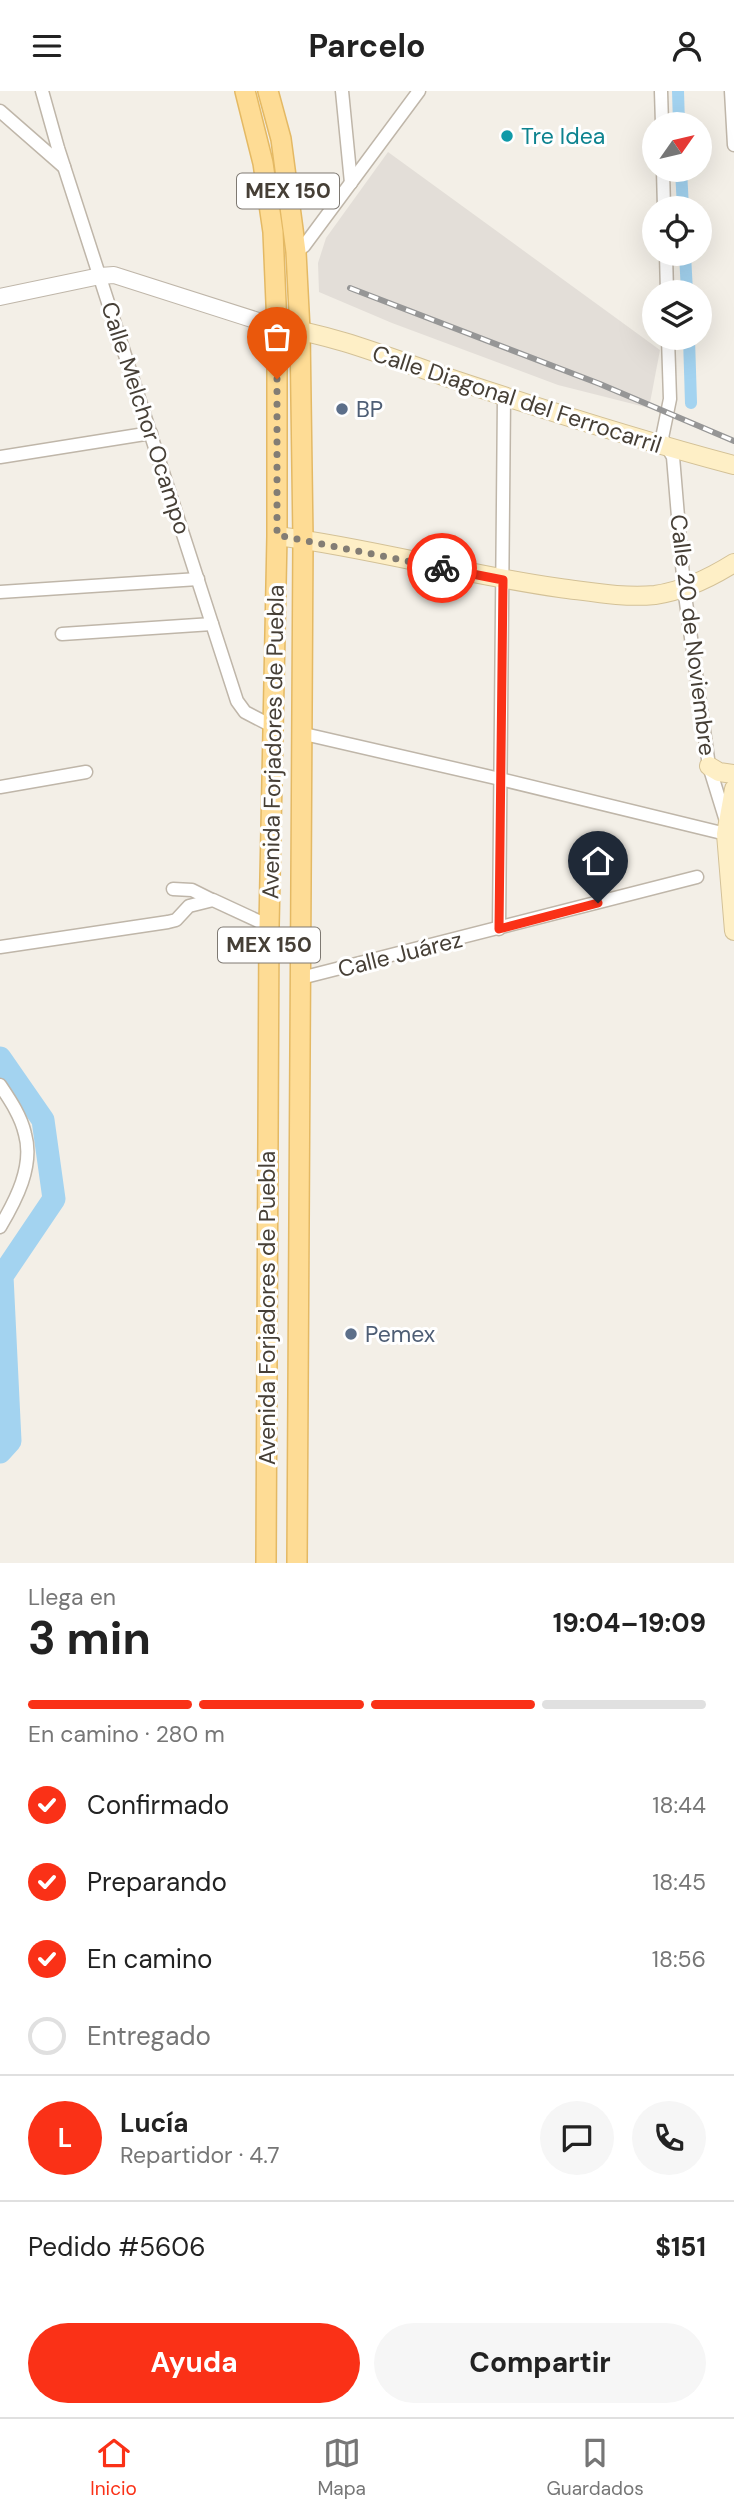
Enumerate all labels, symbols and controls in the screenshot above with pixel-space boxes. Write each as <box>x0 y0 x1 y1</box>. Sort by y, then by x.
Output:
text: Parcelo <box>309 25 425 67</box>
icon: menu <box>28 27 66 65</box>
icon: person <box>668 27 706 65</box>
north arrow <box>642 112 712 182</box>
map controls <box>642 112 712 350</box>
place label: Tre Idea <box>521 121 605 151</box>
marker: Tre Idea <box>499 128 515 144</box>
road number: MEX 150 <box>237 173 339 209</box>
button: locate <box>642 196 712 266</box>
button: layers <box>642 280 712 350</box>
street label: Calle Melchor Ocampo <box>94 298 198 538</box>
pin <box>247 307 307 379</box>
icon: bag <box>258 318 296 356</box>
street label: Calle Diagonal del Ferrocarril <box>369 338 665 460</box>
place label: BP <box>356 394 383 424</box>
marker: BP <box>334 401 350 417</box>
street label: Calle 20 de Noviembre <box>663 513 723 757</box>
courier <box>407 533 477 603</box>
icon: bike <box>423 549 461 587</box>
street label: Avenida Forjadores de Puebla <box>255 584 291 900</box>
pin <box>568 831 628 903</box>
icon: home <box>579 842 617 880</box>
street label: Calle Juárez <box>335 924 465 984</box>
road number: MEX 150 <box>218 927 320 963</box>
street label: Avenida Forjadores de Puebla <box>252 1151 282 1465</box>
place label: Pemex <box>365 1319 435 1349</box>
marker: Pemex <box>343 1326 359 1342</box>
text: Llega en <box>28 1582 116 1612</box>
text: 19:04–19:09 <box>553 1606 706 1640</box>
text: 3 min <box>28 1608 151 1668</box>
text: En camino · 280 m <box>28 1719 225 1749</box>
icon: check <box>28 1786 66 1824</box>
text: Confirmado <box>87 1788 229 1822</box>
text: 18:44 <box>652 1790 706 1820</box>
icon: check <box>28 1863 66 1901</box>
text: Preparando <box>87 1865 227 1899</box>
text: 18:45 <box>652 1867 706 1897</box>
icon: check <box>28 1940 66 1978</box>
text: En camino <box>87 1942 212 1976</box>
text: 18:56 <box>652 1944 706 1974</box>
text: Entregado <box>87 2019 211 2053</box>
button: chat <box>540 2101 614 2175</box>
button: phone <box>632 2101 706 2175</box>
text: Lucía <box>120 2106 188 2140</box>
text: L <box>58 2121 72 2155</box>
text: Repartidor · 4.7 <box>120 2140 279 2170</box>
text: Pedido #5606 <box>28 2230 205 2264</box>
text: $151 <box>655 2230 706 2264</box>
button: Ayuda <box>28 2323 360 2403</box>
button: Compartir <box>374 2323 706 2403</box>
tab: Inicio <box>90 2434 137 2501</box>
tab: Mapa <box>317 2434 366 2501</box>
tab: Guardados <box>546 2434 644 2501</box>

